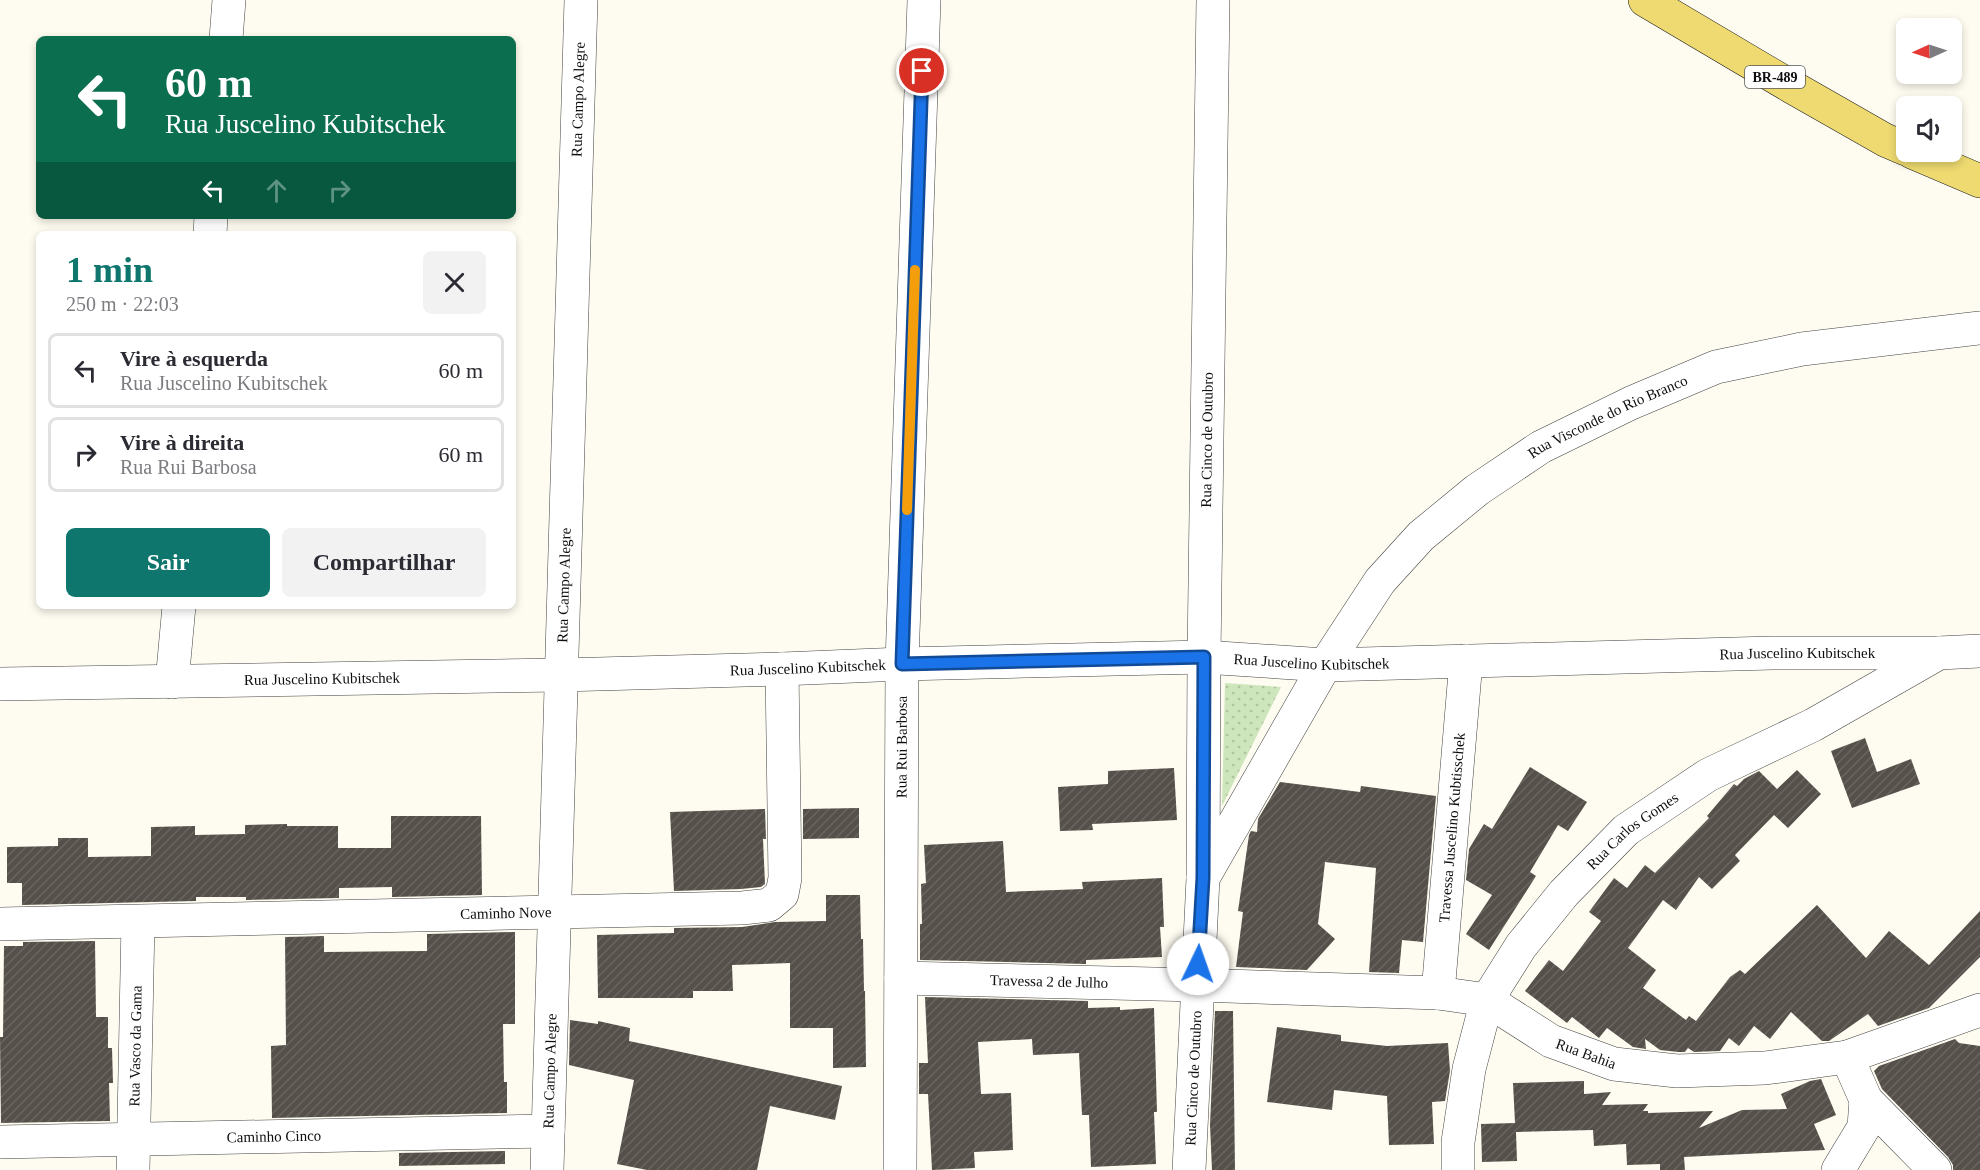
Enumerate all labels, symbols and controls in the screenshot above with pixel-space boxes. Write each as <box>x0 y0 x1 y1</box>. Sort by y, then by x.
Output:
north arrow <box>1896 18 1962 84</box>
map controls <box>1896 18 1962 162</box>
street label: Rua Campo Alegre <box>568 41 588 157</box>
pin <box>896 45 947 96</box>
icon: arrive <box>905 54 938 87</box>
icon: left <box>66 60 144 138</box>
text: 60 m <box>165 60 253 106</box>
road number: BR-489 <box>1745 66 1805 88</box>
button: sound <box>1896 96 1962 162</box>
text: Rua Juscelino Kubitschek <box>165 109 445 139</box>
icon: left <box>197 174 230 207</box>
icon: ahead <box>260 174 293 207</box>
icon: right <box>323 174 356 207</box>
text: 1 min <box>66 250 153 290</box>
button: close <box>423 251 486 314</box>
text: 250 m · 22:03 <box>66 293 179 315</box>
text: Vire à esquerda <box>120 346 268 371</box>
icon: left <box>69 354 102 387</box>
text: 60 m <box>438 358 483 383</box>
text: Rua Juscelino Kubitschek <box>120 372 328 394</box>
street label: Rua Cinco de Outubro <box>1198 372 1216 508</box>
street label: Rua Visconde do Rio Branco <box>1525 372 1690 461</box>
text: Vire à direita <box>120 430 244 455</box>
icon: right <box>69 438 102 471</box>
text: 60 m <box>438 442 483 467</box>
text: Rua Rui Barbosa <box>120 456 257 478</box>
street label: Rua Campo Alegre <box>554 527 574 643</box>
button: Sair <box>66 528 270 597</box>
button: Compartilhar <box>282 528 486 597</box>
street label: Rua Juscelino Kubitschek <box>1719 645 1876 662</box>
street label: Rua Juscelino Kubitschek <box>1233 651 1390 673</box>
street label: Rua Juscelino Kubitschek <box>730 657 887 678</box>
street label: Rua Juscelino Kubitschek <box>244 670 401 688</box>
street label: Rua Rui Barbosa <box>893 695 910 798</box>
street label: Travessa Juscelino Kubtisschek <box>1436 732 1468 923</box>
street label: Rua Carlos Gomes <box>1584 789 1681 873</box>
street label: Caminho Nove <box>460 904 552 922</box>
position arrow <box>1166 932 1230 996</box>
street label: Travessa 2 de Julho <box>990 972 1108 991</box>
street label: Rua Vasco da Gama <box>126 985 145 1107</box>
street label: Rua Cinco de Outubro <box>1182 1010 1205 1146</box>
street label: Rua Campo Alegre <box>540 1013 560 1129</box>
street label: Rua Bahia <box>1554 1035 1619 1072</box>
street label: Caminho Cinco <box>226 1128 321 1145</box>

